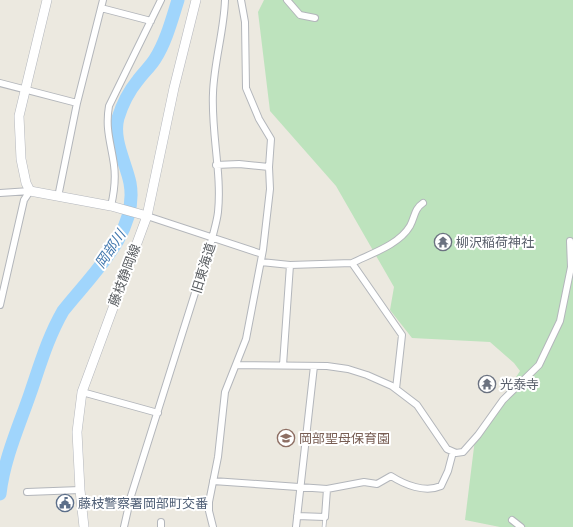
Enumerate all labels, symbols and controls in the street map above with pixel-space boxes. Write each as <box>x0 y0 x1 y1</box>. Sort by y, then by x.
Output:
water label: 岡部川 <box>92 225 130 271</box>
temple icon: 柳沢稲荷神社 <box>433 232 453 252</box>
place label: 柳沢稲荷神社 <box>456 235 534 250</box>
street label: 旧東海道 <box>189 241 218 295</box>
street label: 藤枝静岡線 <box>106 242 143 308</box>
temple icon: 光泰寺 <box>477 374 497 394</box>
place label: 光泰寺 <box>500 377 539 392</box>
school or university icon: 岡部聖母保育園 <box>276 428 296 448</box>
place label: 岡部聖母保育園 <box>299 431 390 446</box>
public building icon: 藤枝警察署岡部町交番 <box>55 493 75 513</box>
place label: 藤枝警察署岡部町交番 <box>78 496 208 511</box>

